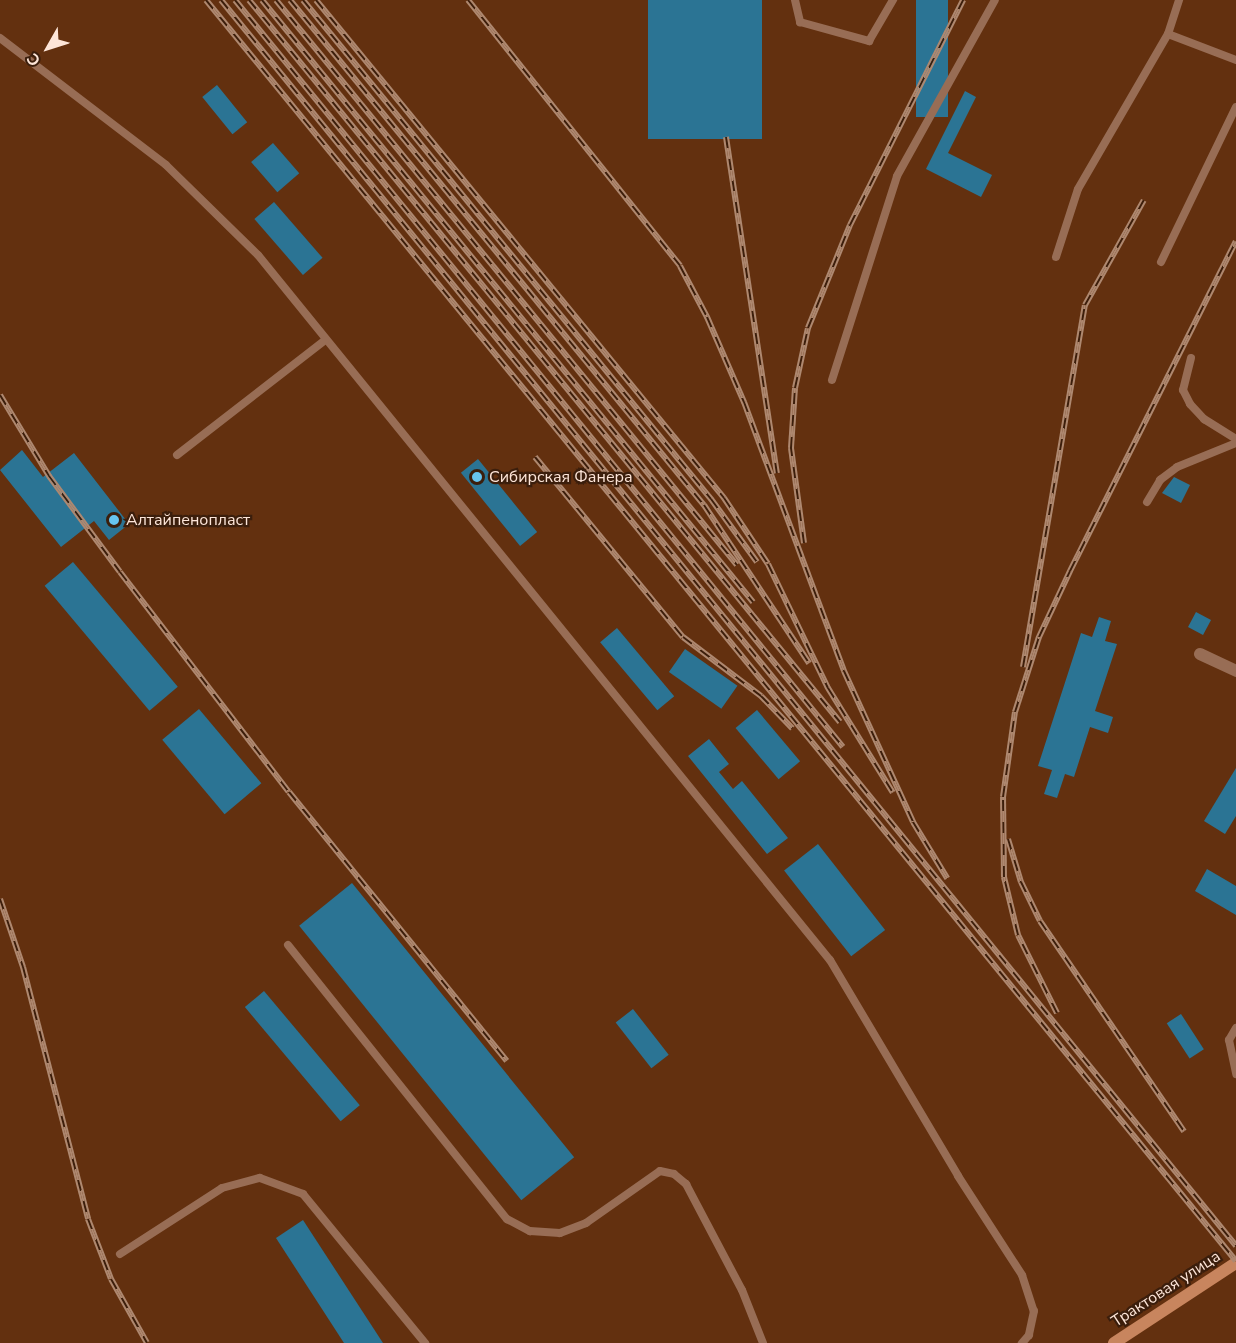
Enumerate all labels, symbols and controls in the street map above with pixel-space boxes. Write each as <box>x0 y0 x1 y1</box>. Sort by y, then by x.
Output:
north arrow <box>18 18 78 78</box>
text: С <box>22 48 46 70</box>
place label: Сибирская Фанера <box>489 467 633 487</box>
marker: Сибирская Фанера <box>470 470 484 484</box>
place label: Алтайпенопласт <box>126 510 250 530</box>
marker: Алтайпенопласт <box>107 513 121 527</box>
street label: Трактовая улица <box>1108 1247 1224 1331</box>

